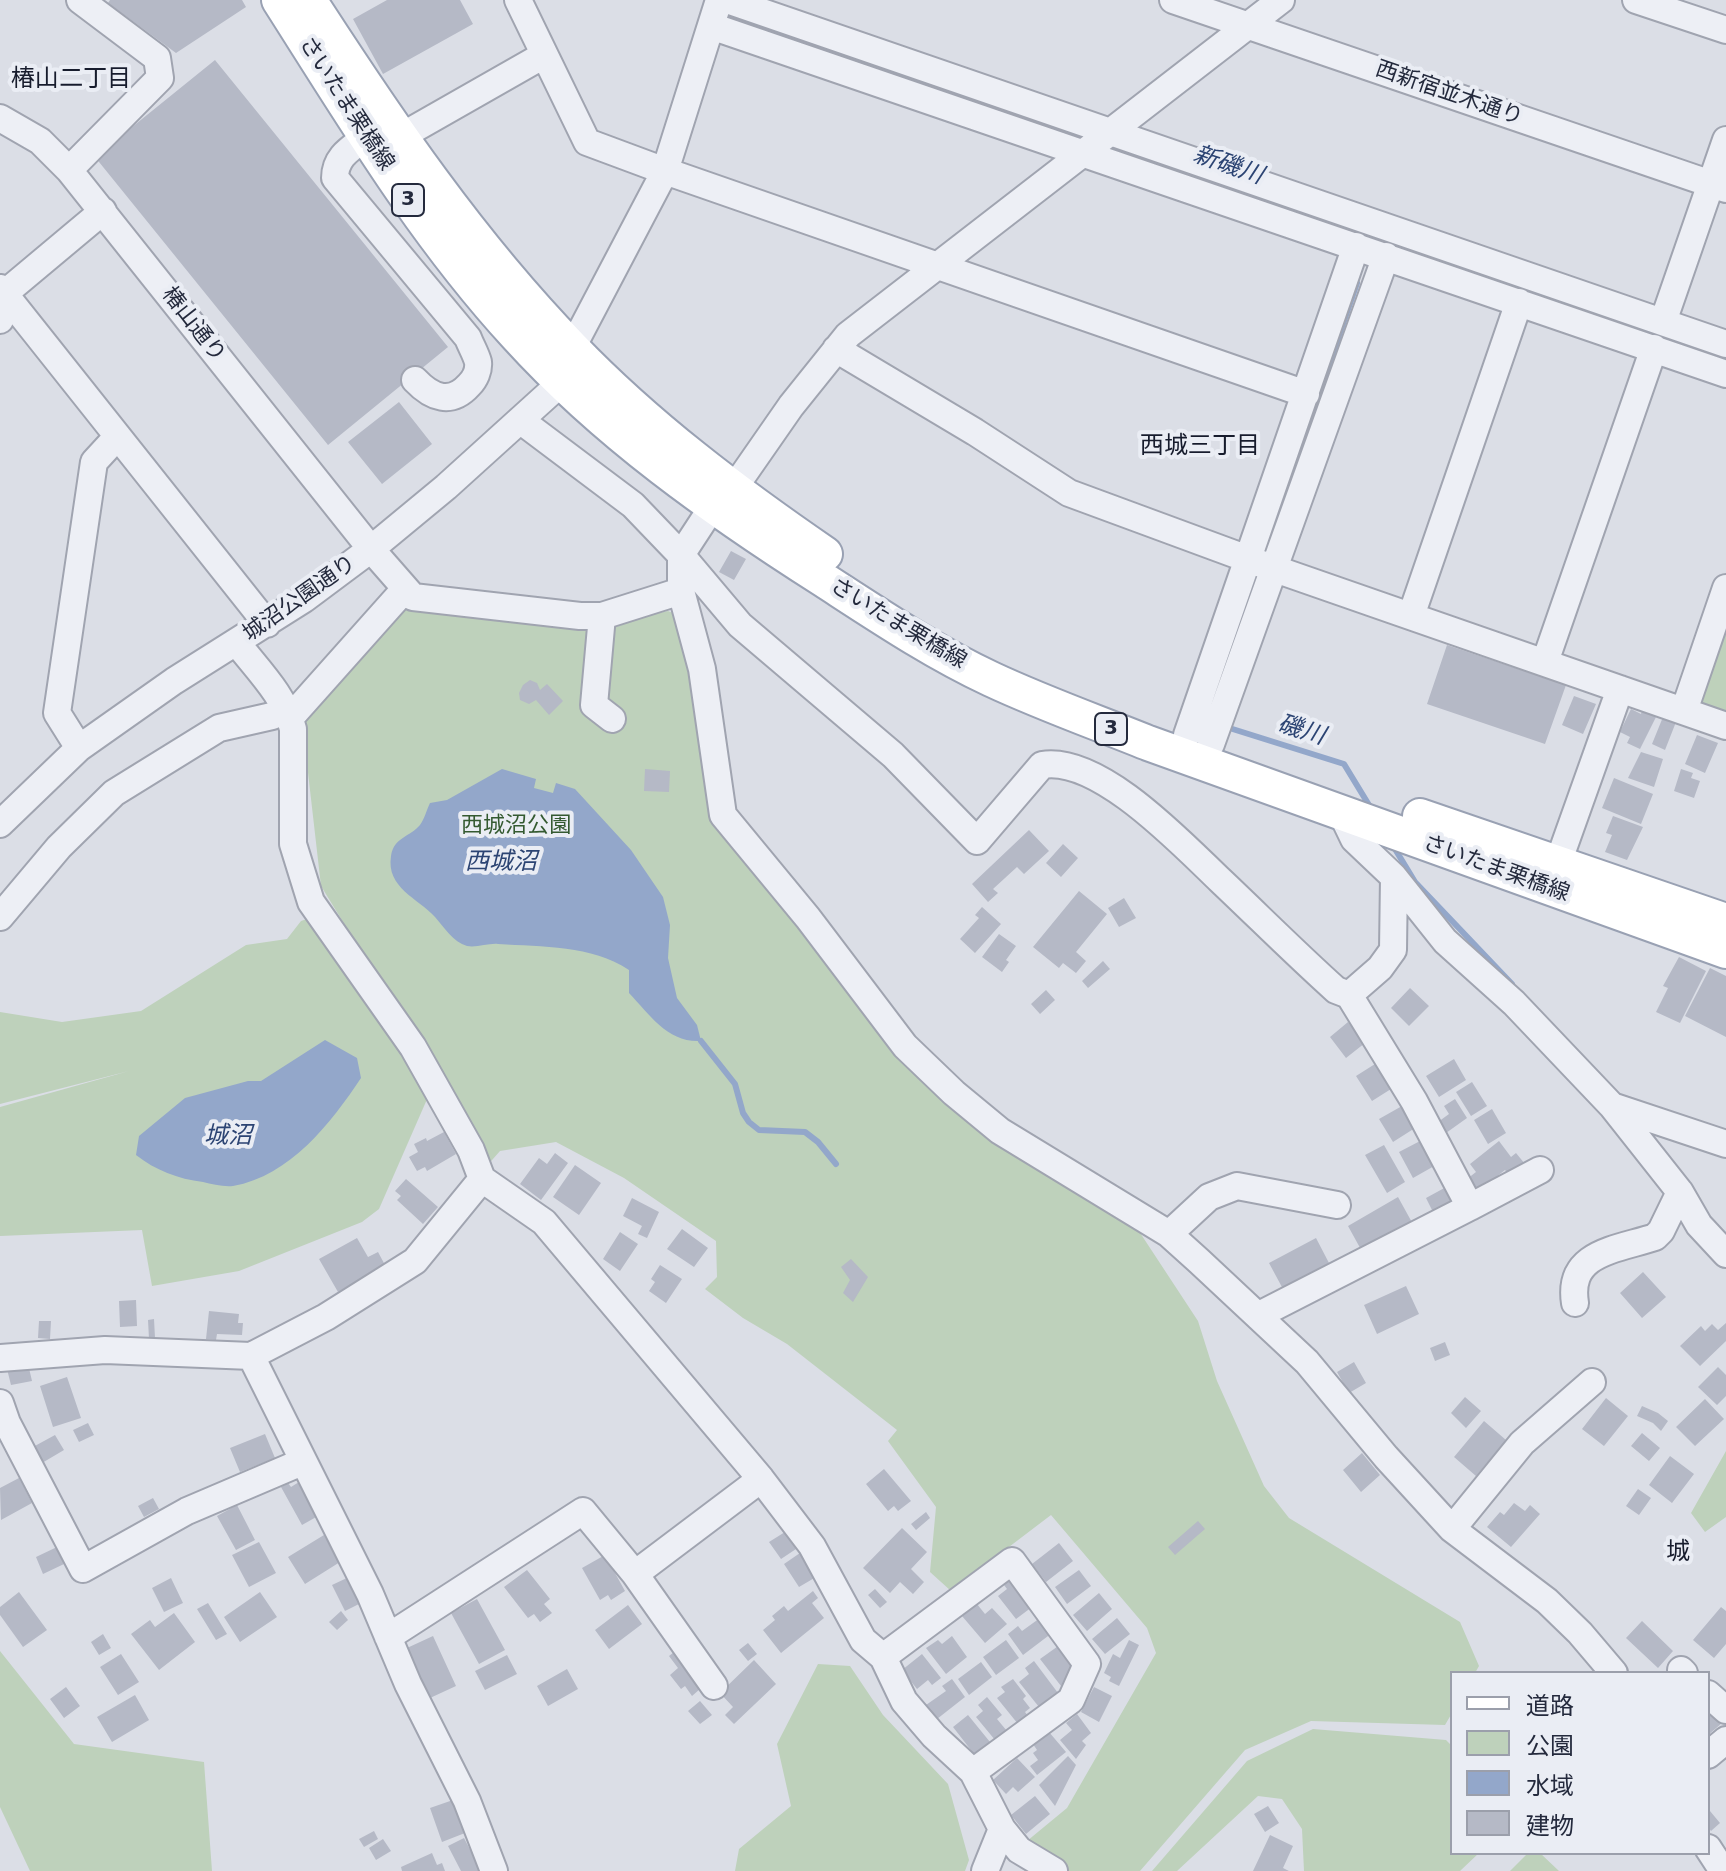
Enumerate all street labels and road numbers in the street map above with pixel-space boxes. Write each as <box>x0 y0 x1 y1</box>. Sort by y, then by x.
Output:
street label: さいたま栗橋線 <box>293 32 399 176</box>
street label: 西新宿並木通り <box>1372 56 1526 132</box>
road number: 3 <box>392 184 424 216</box>
street label: 椿山通り <box>156 282 230 368</box>
street label: 城沼公園通り <box>238 550 362 648</box>
street label: さいたま栗橋線 <box>825 573 971 675</box>
road number: 3 <box>1095 713 1127 745</box>
street label: さいたま栗橋線 <box>1419 830 1573 908</box>

